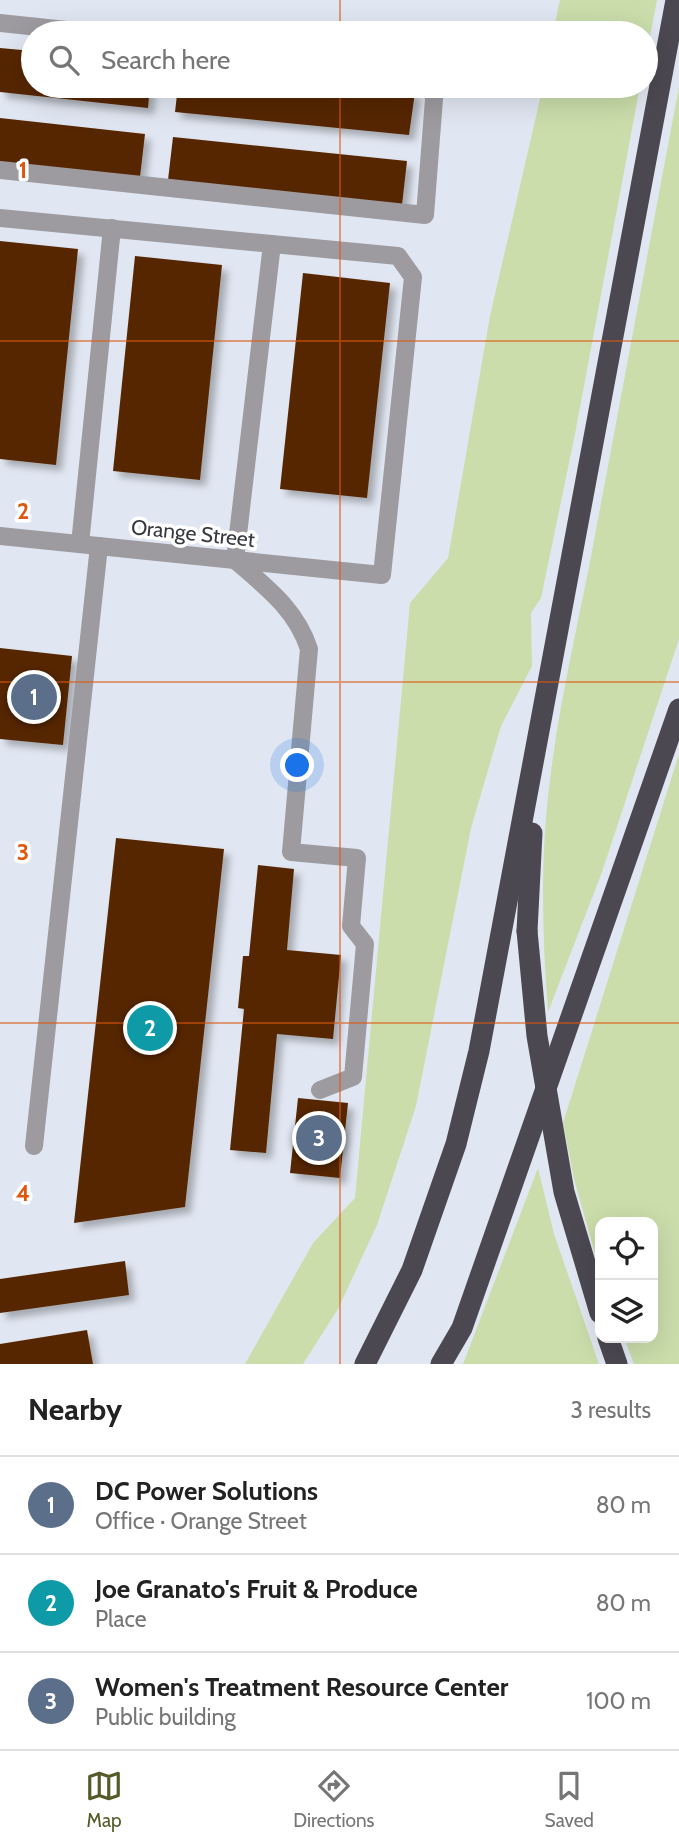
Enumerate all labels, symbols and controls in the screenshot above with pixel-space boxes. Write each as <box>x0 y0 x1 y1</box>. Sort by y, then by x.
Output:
search box <box>21 21 658 98</box>
icon: search <box>45 41 83 79</box>
text: Search here <box>101 44 230 76</box>
text: 1 <box>19 156 27 184</box>
text: 2 <box>17 497 29 525</box>
street label: Orange Street <box>130 514 256 552</box>
pin: 1 <box>11 671 57 723</box>
your location <box>280 748 314 782</box>
text: 3 <box>17 838 29 866</box>
pin: 2 <box>127 1002 173 1054</box>
pin: 3 <box>296 1112 342 1164</box>
text: 4 <box>16 1179 30 1207</box>
map controls <box>595 1217 658 1343</box>
button: locate <box>595 1217 658 1280</box>
button: layers <box>595 1280 658 1343</box>
text: Nearby <box>28 1391 122 1428</box>
text: 3 results <box>570 1396 651 1424</box>
text: DC Power Solutions <box>95 1475 318 1507</box>
text: 1 <box>47 1491 55 1519</box>
text: 80 m <box>596 1491 651 1519</box>
text: Office · Orange Street <box>95 1507 307 1535</box>
text: Joe Granato's Fruit & Produce <box>95 1573 418 1605</box>
text: 2 <box>45 1589 57 1617</box>
text: 80 m <box>596 1589 651 1617</box>
text: Place <box>95 1605 147 1633</box>
text: Women's Treatment Resource Center <box>95 1671 508 1703</box>
text: 3 <box>45 1687 57 1715</box>
text: 100 m <box>586 1687 651 1715</box>
text: Public building <box>95 1703 236 1731</box>
tab: Map <box>85 1767 123 1832</box>
tab: Directions <box>293 1767 374 1832</box>
tab: Saved <box>545 1767 594 1832</box>

